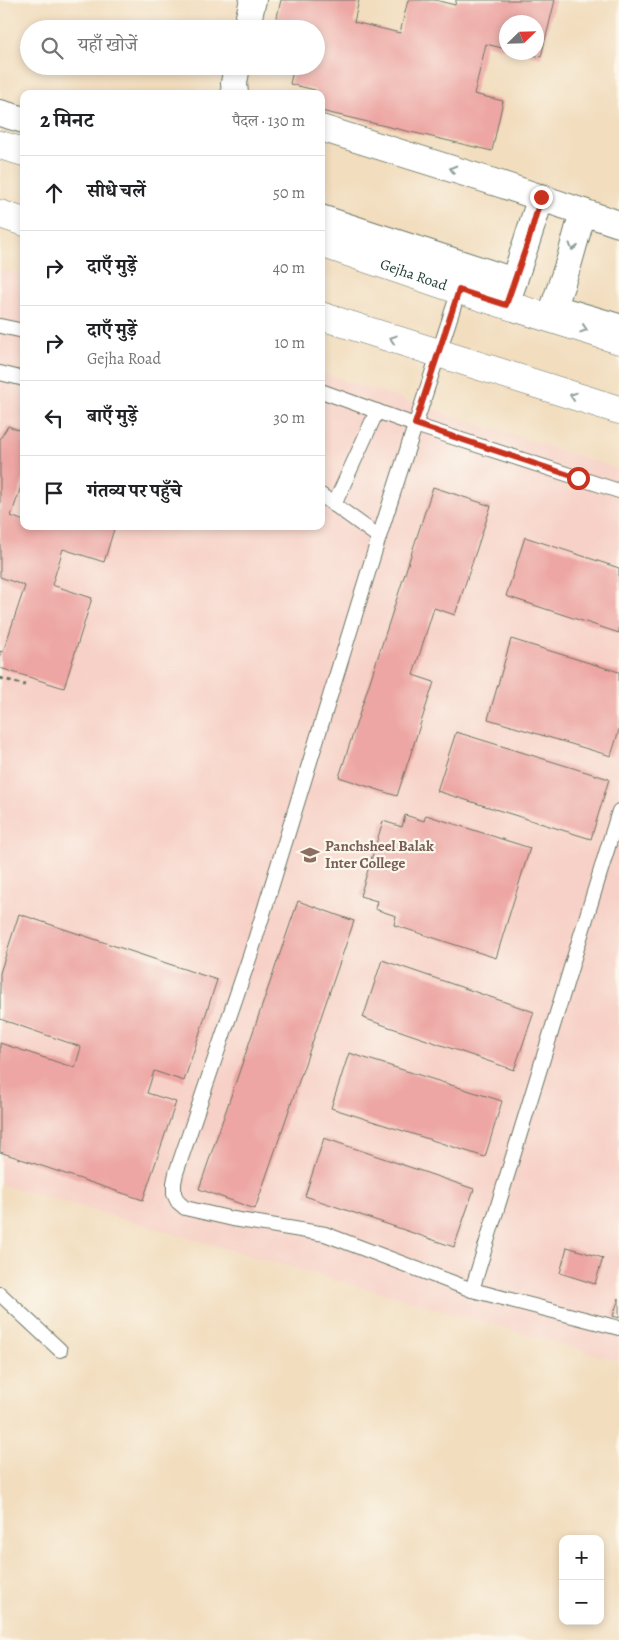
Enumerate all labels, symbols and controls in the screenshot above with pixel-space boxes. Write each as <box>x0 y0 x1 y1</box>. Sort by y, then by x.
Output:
north arrow <box>499 15 544 60</box>
search box <box>20 20 325 75</box>
text: यहाँ खोजें <box>78 32 137 58</box>
icon: search <box>38 34 66 62</box>
text: 2 मिनट <box>40 106 94 134</box>
text: पैदल · 130 m <box>232 110 305 132</box>
one-way arrow <box>450 165 458 175</box>
text: सीधे चलें <box>87 178 145 204</box>
icon: ahead <box>40 179 68 207</box>
text: 50 m <box>273 182 305 204</box>
route end <box>530 186 553 209</box>
one-way arrow <box>568 243 579 251</box>
text: दाएँ मुड़ें <box>87 253 137 279</box>
icon: right <box>40 254 68 282</box>
street label: Gejha Road <box>378 254 451 296</box>
text: 40 m <box>273 257 305 279</box>
text: दाएँ मुड़ें <box>87 317 137 343</box>
one-way arrow <box>579 323 587 333</box>
icon: right <box>40 329 68 357</box>
text: 10 m <box>275 332 305 354</box>
one-way arrow <box>389 334 397 344</box>
text: Gejha Road <box>87 348 161 370</box>
one-way arrow <box>569 391 577 401</box>
text: बाएँ मुड़ें <box>87 403 137 429</box>
icon: left <box>40 404 68 432</box>
text: 30 m <box>273 407 305 429</box>
route start <box>567 467 590 490</box>
text: गंतव्य पर पहुँचे <box>87 478 182 504</box>
icon: arrive <box>40 479 68 507</box>
place label: Panchsheel Balak Inter College <box>325 836 434 873</box>
school or university icon: Panchsheel Balak Inter College <box>299 844 321 866</box>
map controls <box>559 1535 604 1625</box>
button: + <box>559 1535 604 1580</box>
button: − <box>559 1580 604 1625</box>

